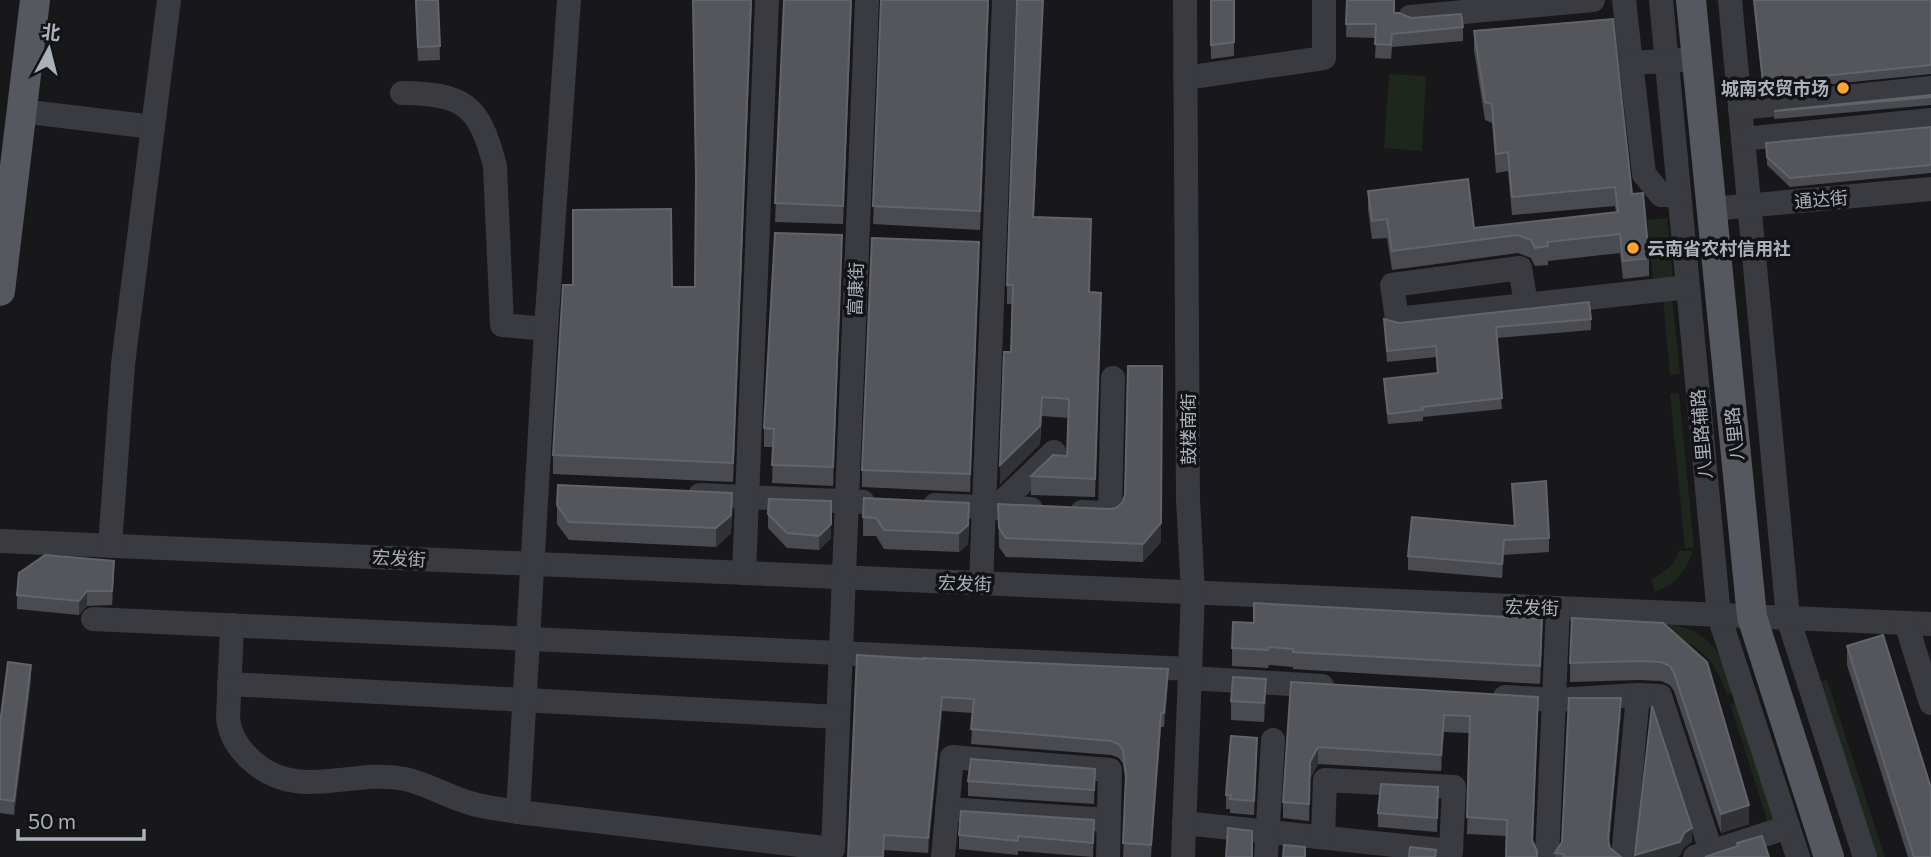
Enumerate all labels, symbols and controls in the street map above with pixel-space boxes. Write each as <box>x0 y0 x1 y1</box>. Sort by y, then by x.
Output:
north arrow <box>14 14 84 84</box>
text: 北 <box>40 19 62 44</box>
place label: 城南农贸市场 <box>1721 77 1829 99</box>
marker: 城南农贸市场 <box>1835 80 1851 96</box>
street label: 通达街 <box>1793 186 1849 212</box>
place label: 云南省农村信用社 <box>1647 237 1791 259</box>
marker: 云南省农村信用社 <box>1625 240 1641 256</box>
street label: 富康街 <box>843 262 867 316</box>
street label: 八里路辅路 <box>1686 388 1716 480</box>
street label: 鼓楼南街 <box>1177 393 1199 465</box>
street label: 八里路 <box>1720 406 1748 462</box>
street label: 宏发街 <box>371 546 427 570</box>
street label: 宏发街 <box>938 571 992 595</box>
street label: 宏发街 <box>1505 595 1559 619</box>
scale bar <box>18 798 144 842</box>
text: 50 m <box>28 808 76 833</box>

